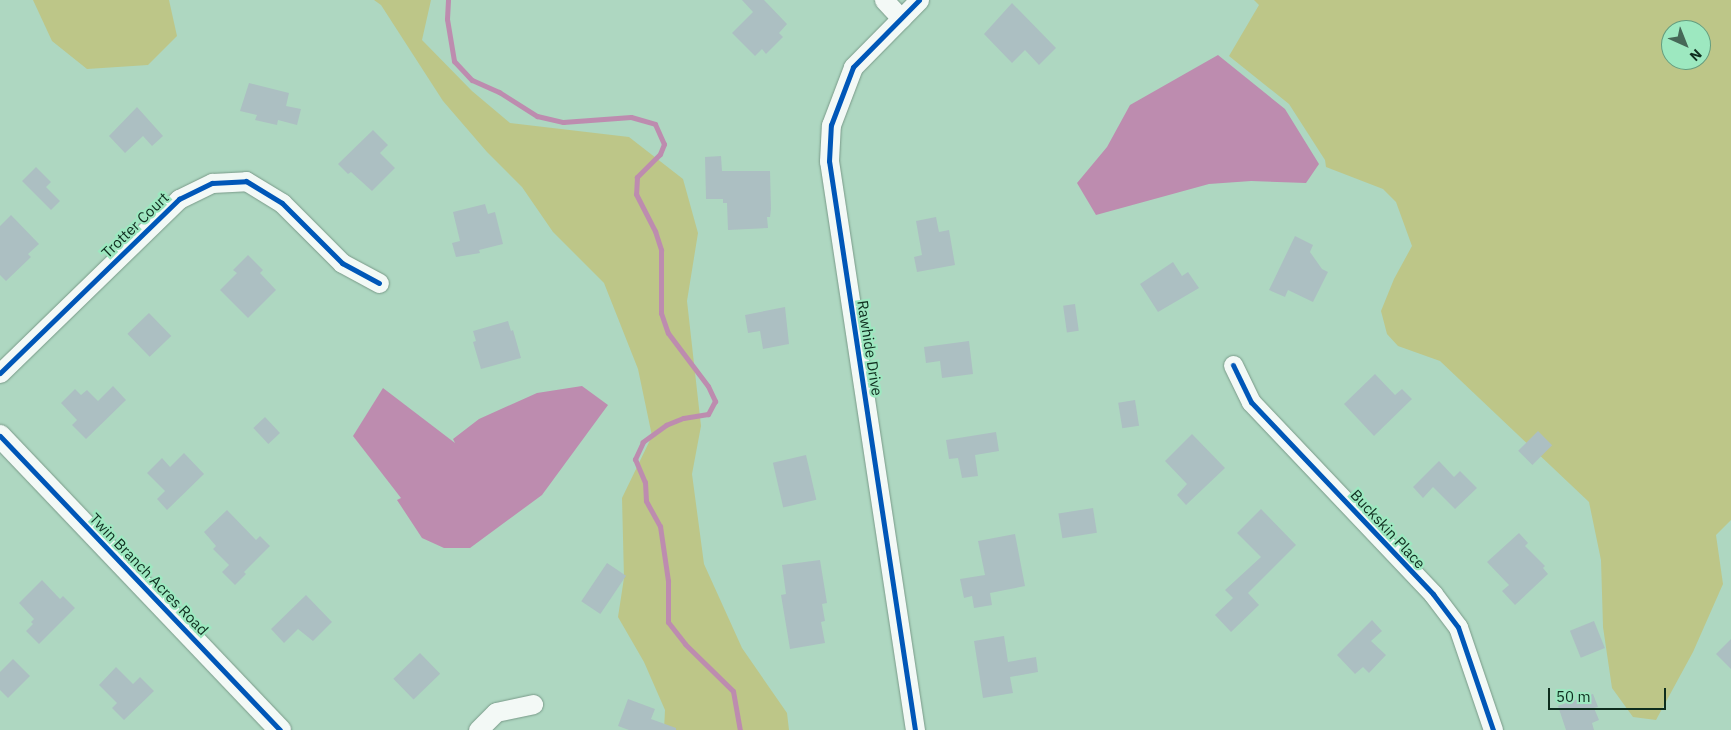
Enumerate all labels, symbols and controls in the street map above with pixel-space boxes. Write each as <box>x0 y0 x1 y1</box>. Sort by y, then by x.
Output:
north arrow <box>1661 20 1711 70</box>
text: N <box>1686 45 1706 65</box>
street label: Trotter Court <box>98 189 172 261</box>
street label: Rawhide Drive <box>854 299 886 397</box>
street label: Buckskin Place <box>1347 486 1429 572</box>
street label: Twin Branch Acres Road <box>86 509 212 639</box>
scale bar <box>1551 678 1668 710</box>
text: 50 m <box>1556 687 1591 706</box>

